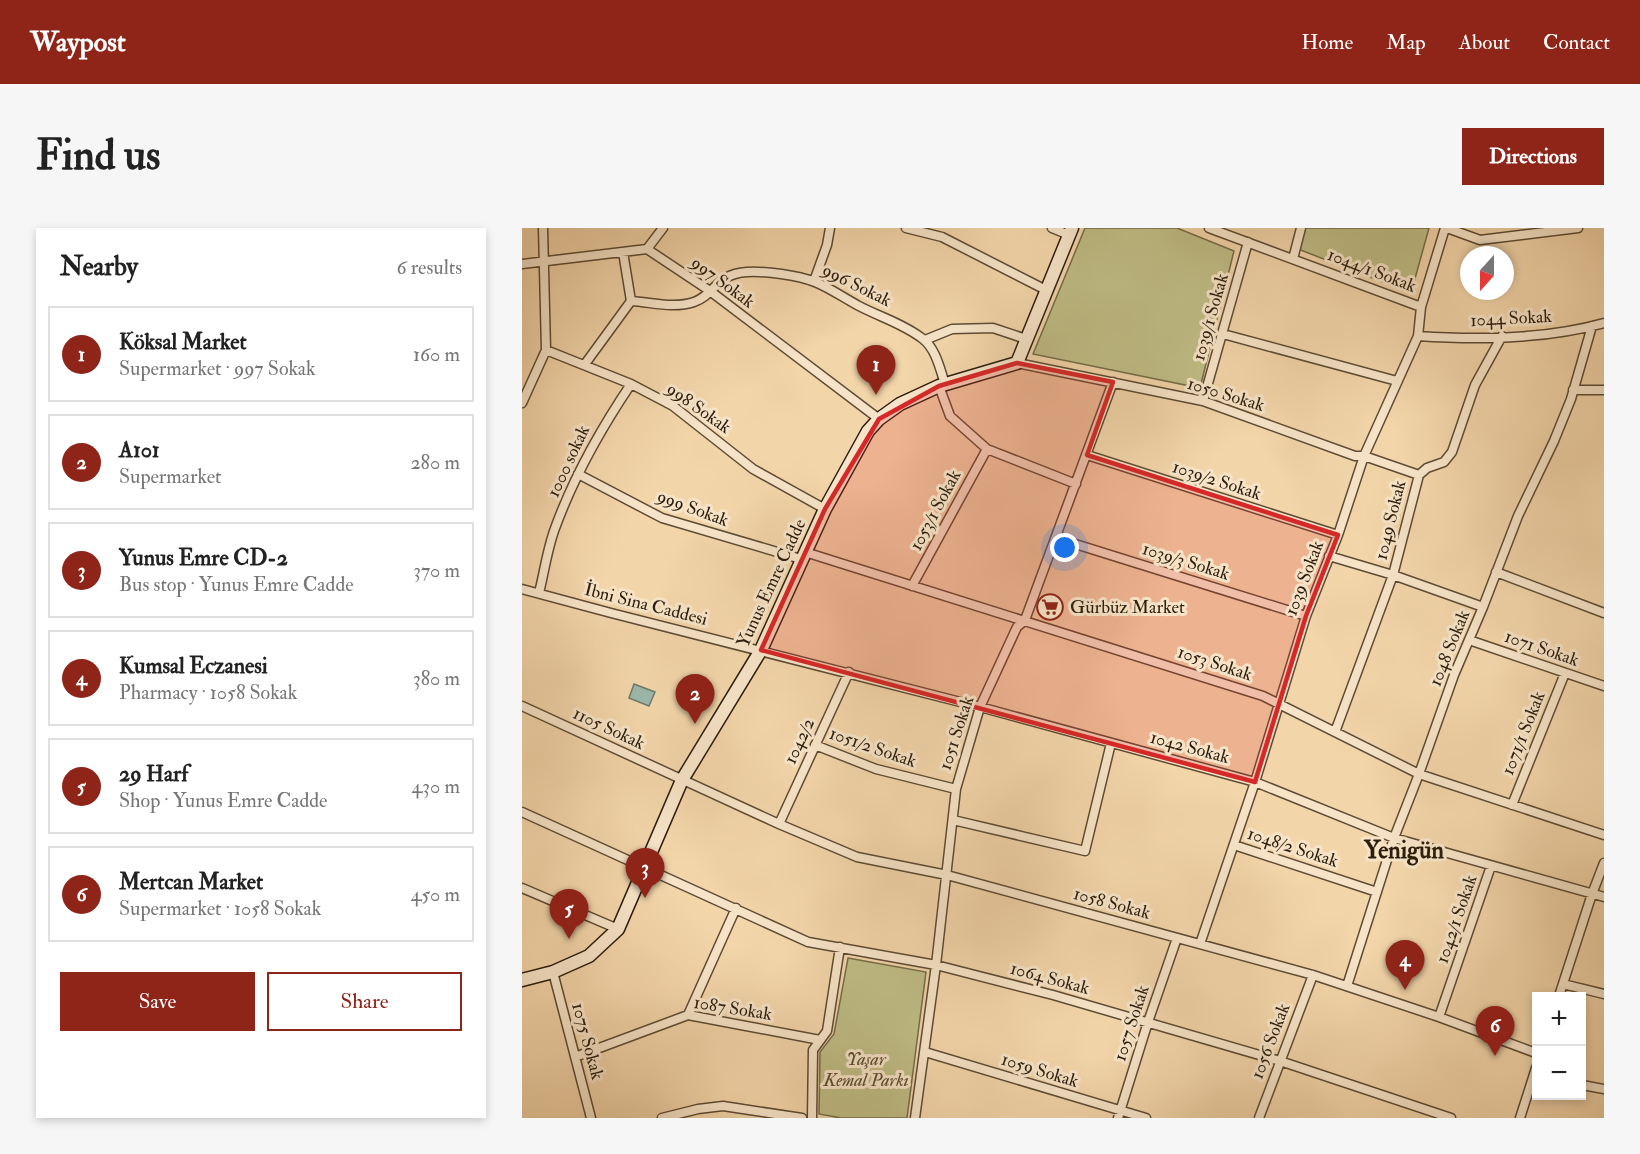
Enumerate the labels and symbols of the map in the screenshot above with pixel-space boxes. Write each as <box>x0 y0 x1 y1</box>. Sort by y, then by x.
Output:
street label: 1044/1 Sokak <box>1324 243 1420 298</box>
north arrow <box>1460 246 1514 300</box>
street label: 997 Sokak <box>685 250 760 314</box>
street label: 996 Sokak <box>817 258 896 312</box>
street label: 1039/1 Sokak <box>1187 271 1234 363</box>
street label: 1044 Sokak <box>1470 305 1553 332</box>
pin: 1 <box>856 346 896 395</box>
street label: 1050 Sokak <box>1185 372 1268 417</box>
street label: 998 Sokak <box>660 377 736 439</box>
street label: 1000 sokak <box>542 421 595 501</box>
street label: 1039/2 Sokak <box>1169 455 1265 506</box>
street label: 1053/1 Sokak <box>905 466 967 555</box>
street label: 1049 Sokak <box>1369 478 1412 562</box>
street label: 999 Sokak <box>652 484 732 532</box>
street label: Yunus Emre Cadde <box>732 515 812 651</box>
your location <box>1050 533 1079 562</box>
street label: 1039/3 Sokak <box>1139 537 1233 586</box>
street label: 1039 Sokak <box>1280 537 1329 619</box>
street label: İbni Sina Caddesi <box>582 578 710 631</box>
supermarket icon: Gürbüz Market <box>1035 592 1065 622</box>
place label: Gürbüz Market <box>1070 596 1185 619</box>
street label: 1048 Sokak <box>1424 606 1475 690</box>
street label: 1071 Sokak <box>1502 625 1582 672</box>
street label: 1053 Sokak <box>1175 641 1255 686</box>
pin: 2 <box>676 674 714 724</box>
street label: 1071/1 Sokak <box>1496 688 1551 778</box>
street label: 1051 Sokak <box>934 693 979 773</box>
street label: 1105 Sokak <box>569 702 649 755</box>
street label: 1042/2 <box>779 715 820 768</box>
street label: 1051/2 Sokak <box>826 722 920 773</box>
street label: 1042 Sokak <box>1148 726 1232 769</box>
street label: 1048/2 Sokak <box>1244 822 1342 873</box>
district label: Yenigün <box>1363 835 1445 866</box>
pin: 3 <box>626 848 664 898</box>
street label: 1042/1 Sokak <box>1431 871 1482 967</box>
street label: 1058 Sokak <box>1071 882 1153 925</box>
pin: 5 <box>550 890 588 939</box>
pin: 4 <box>1386 940 1424 990</box>
street label: 1064 Sokak <box>1008 957 1092 1000</box>
street label: 1057 Sokak <box>1108 982 1155 1064</box>
street label: 1087 Sokak <box>692 991 774 1026</box>
street label: 1075 Sokak <box>566 1000 609 1082</box>
street label: 1056 Sokak <box>1246 1000 1296 1082</box>
pin: 6 <box>1476 1006 1514 1056</box>
park label: Yaşar Kemal Parkı <box>822 1048 909 1092</box>
street label: 1059 Sokak <box>998 1048 1082 1093</box>

